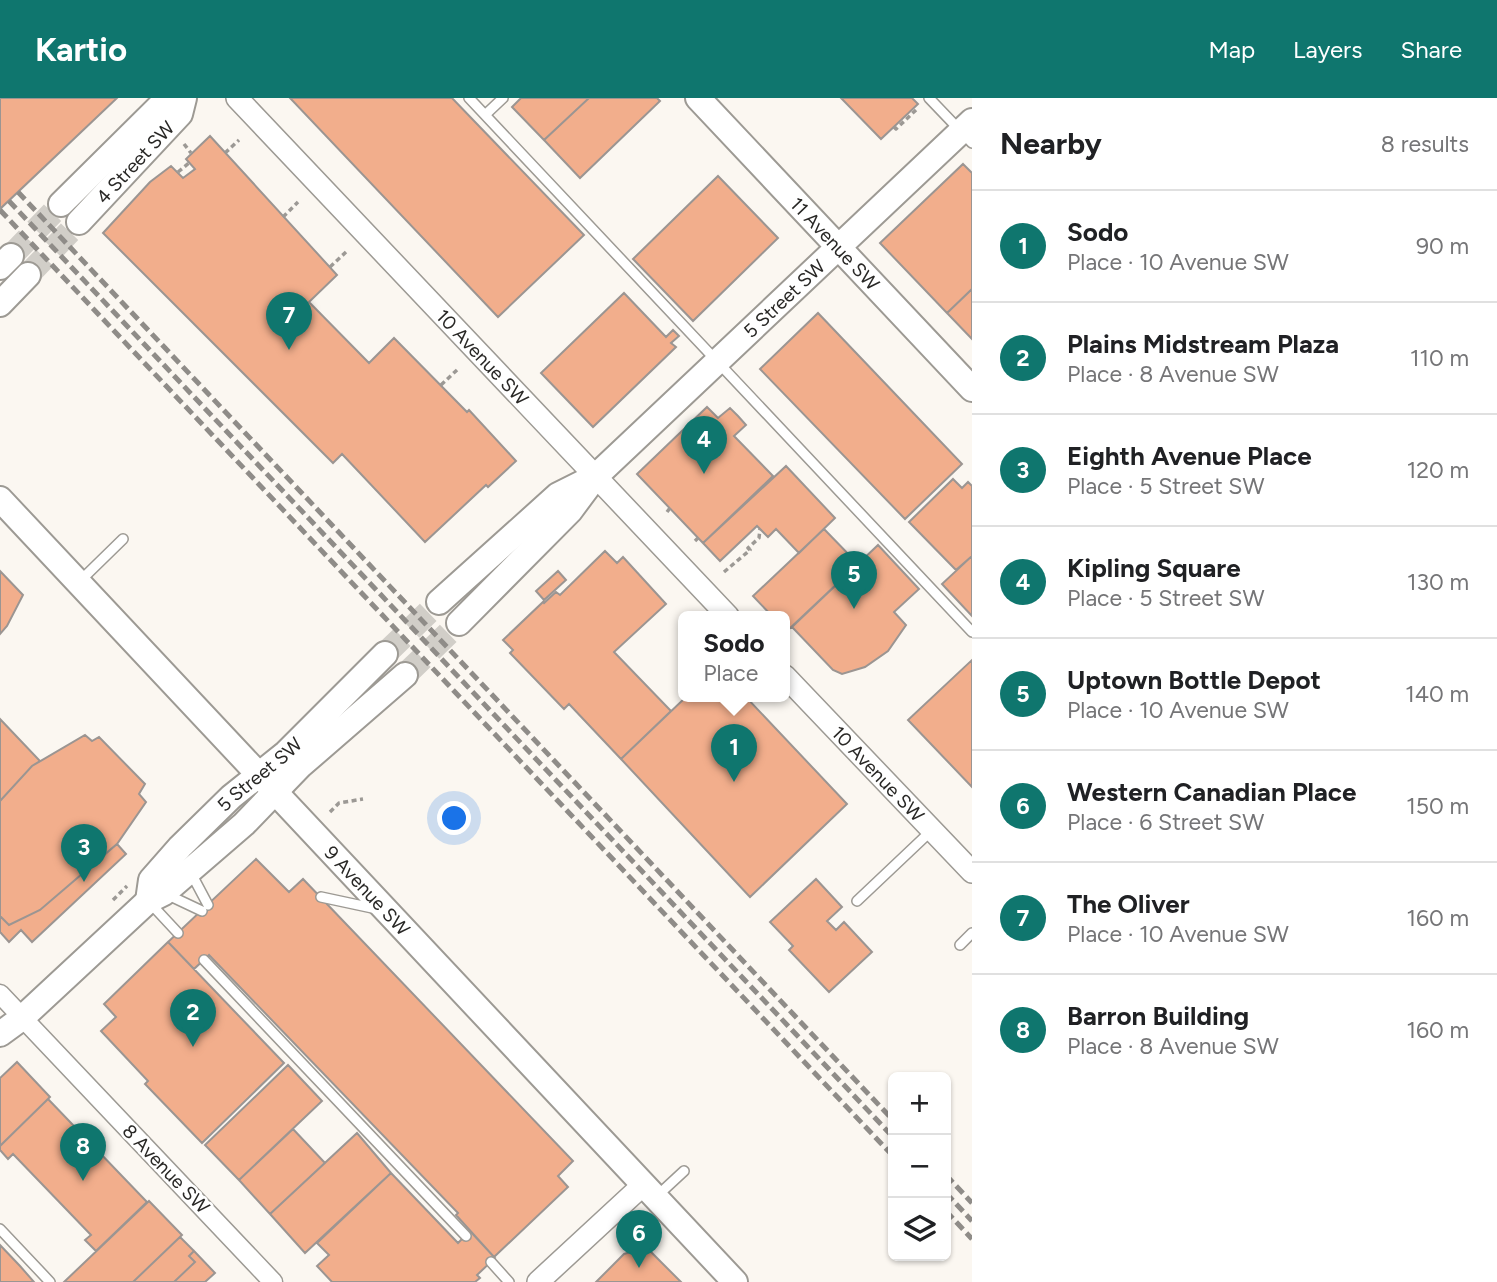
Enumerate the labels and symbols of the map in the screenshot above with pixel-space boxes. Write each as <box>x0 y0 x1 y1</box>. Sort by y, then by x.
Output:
street label: 4 Street SW <box>91 116 180 208</box>
street label: 11 Avenue SW <box>786 192 885 295</box>
street label: 5 Street SW <box>739 254 830 342</box>
pin: 7 <box>266 292 312 350</box>
street label: 10 Avenue SW <box>432 304 534 410</box>
pin: 4 <box>681 416 727 474</box>
pin: 5 <box>831 551 877 609</box>
street label: 10 Avenue SW <box>827 721 930 827</box>
pin: 1 <box>711 724 757 782</box>
street label: 5 Street SW <box>212 732 307 816</box>
your location <box>437 801 471 835</box>
pin: 3 <box>61 824 107 882</box>
street label: 9 Avenue SW <box>320 841 416 941</box>
pin: 2 <box>170 989 216 1047</box>
street label: 8 Avenue SW <box>118 1120 215 1219</box>
pin: 8 <box>60 1123 106 1181</box>
pin: 6 <box>616 1210 662 1268</box>

